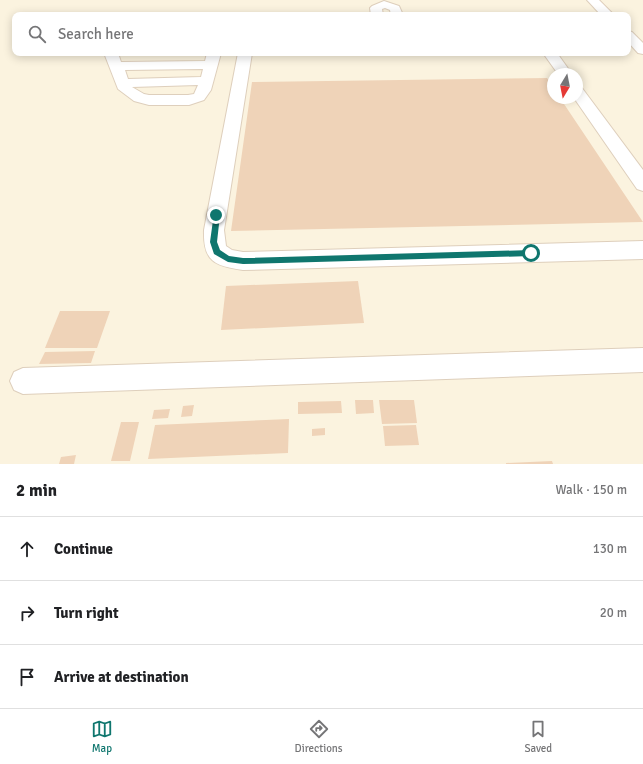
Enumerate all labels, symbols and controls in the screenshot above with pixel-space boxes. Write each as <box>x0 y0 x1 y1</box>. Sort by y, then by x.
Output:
search box <box>12 12 631 56</box>
icon: search <box>26 23 48 45</box>
text: Search here <box>58 25 134 43</box>
north arrow <box>547 68 583 104</box>
route end <box>207 206 225 224</box>
route start <box>522 244 540 262</box>
text: 2 min <box>16 480 57 501</box>
text: Walk · 150 m <box>556 482 627 498</box>
icon: ahead <box>16 538 38 560</box>
text: Continue <box>54 540 113 558</box>
text: 130 m <box>593 541 627 557</box>
icon: right <box>16 602 38 624</box>
text: Turn right <box>54 604 119 622</box>
text: 20 m <box>600 605 627 621</box>
icon: arrive <box>16 666 38 688</box>
text: Arrive at destination <box>54 668 189 686</box>
tab: Map <box>91 718 113 755</box>
tab: Directions <box>295 718 343 755</box>
tab: Saved <box>524 718 552 755</box>

